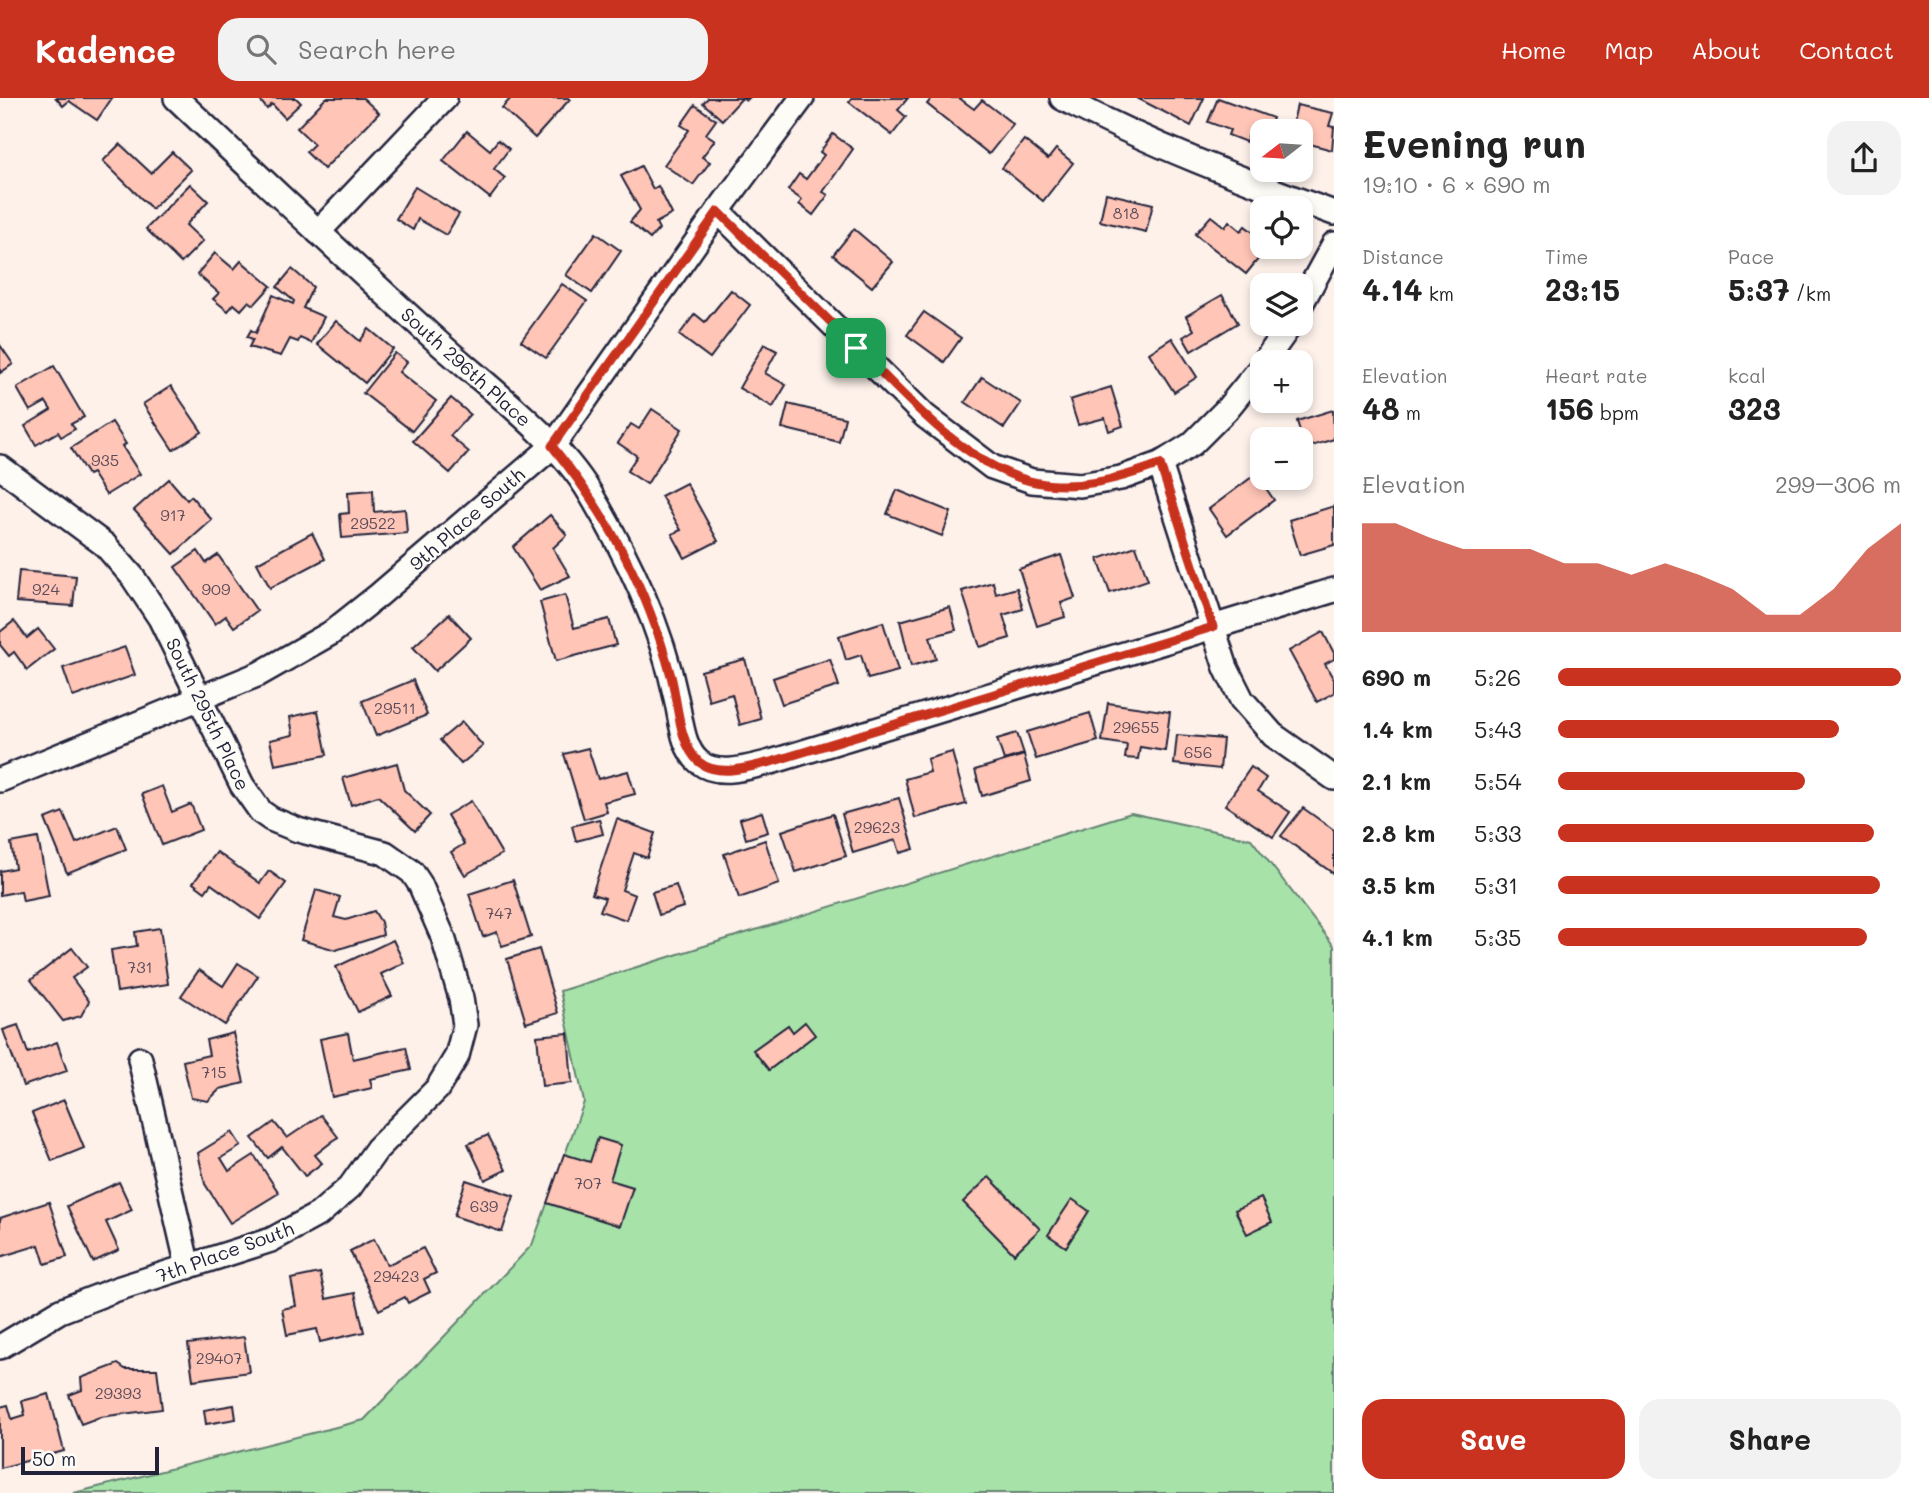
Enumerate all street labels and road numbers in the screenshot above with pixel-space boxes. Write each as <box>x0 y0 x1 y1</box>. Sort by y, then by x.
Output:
street label: South 296th Place <box>396 301 537 432</box>
street label: 9th Place South <box>404 462 530 576</box>
street label: South 295th Place <box>161 633 256 794</box>
street label: 7th Place South <box>153 1215 297 1288</box>

